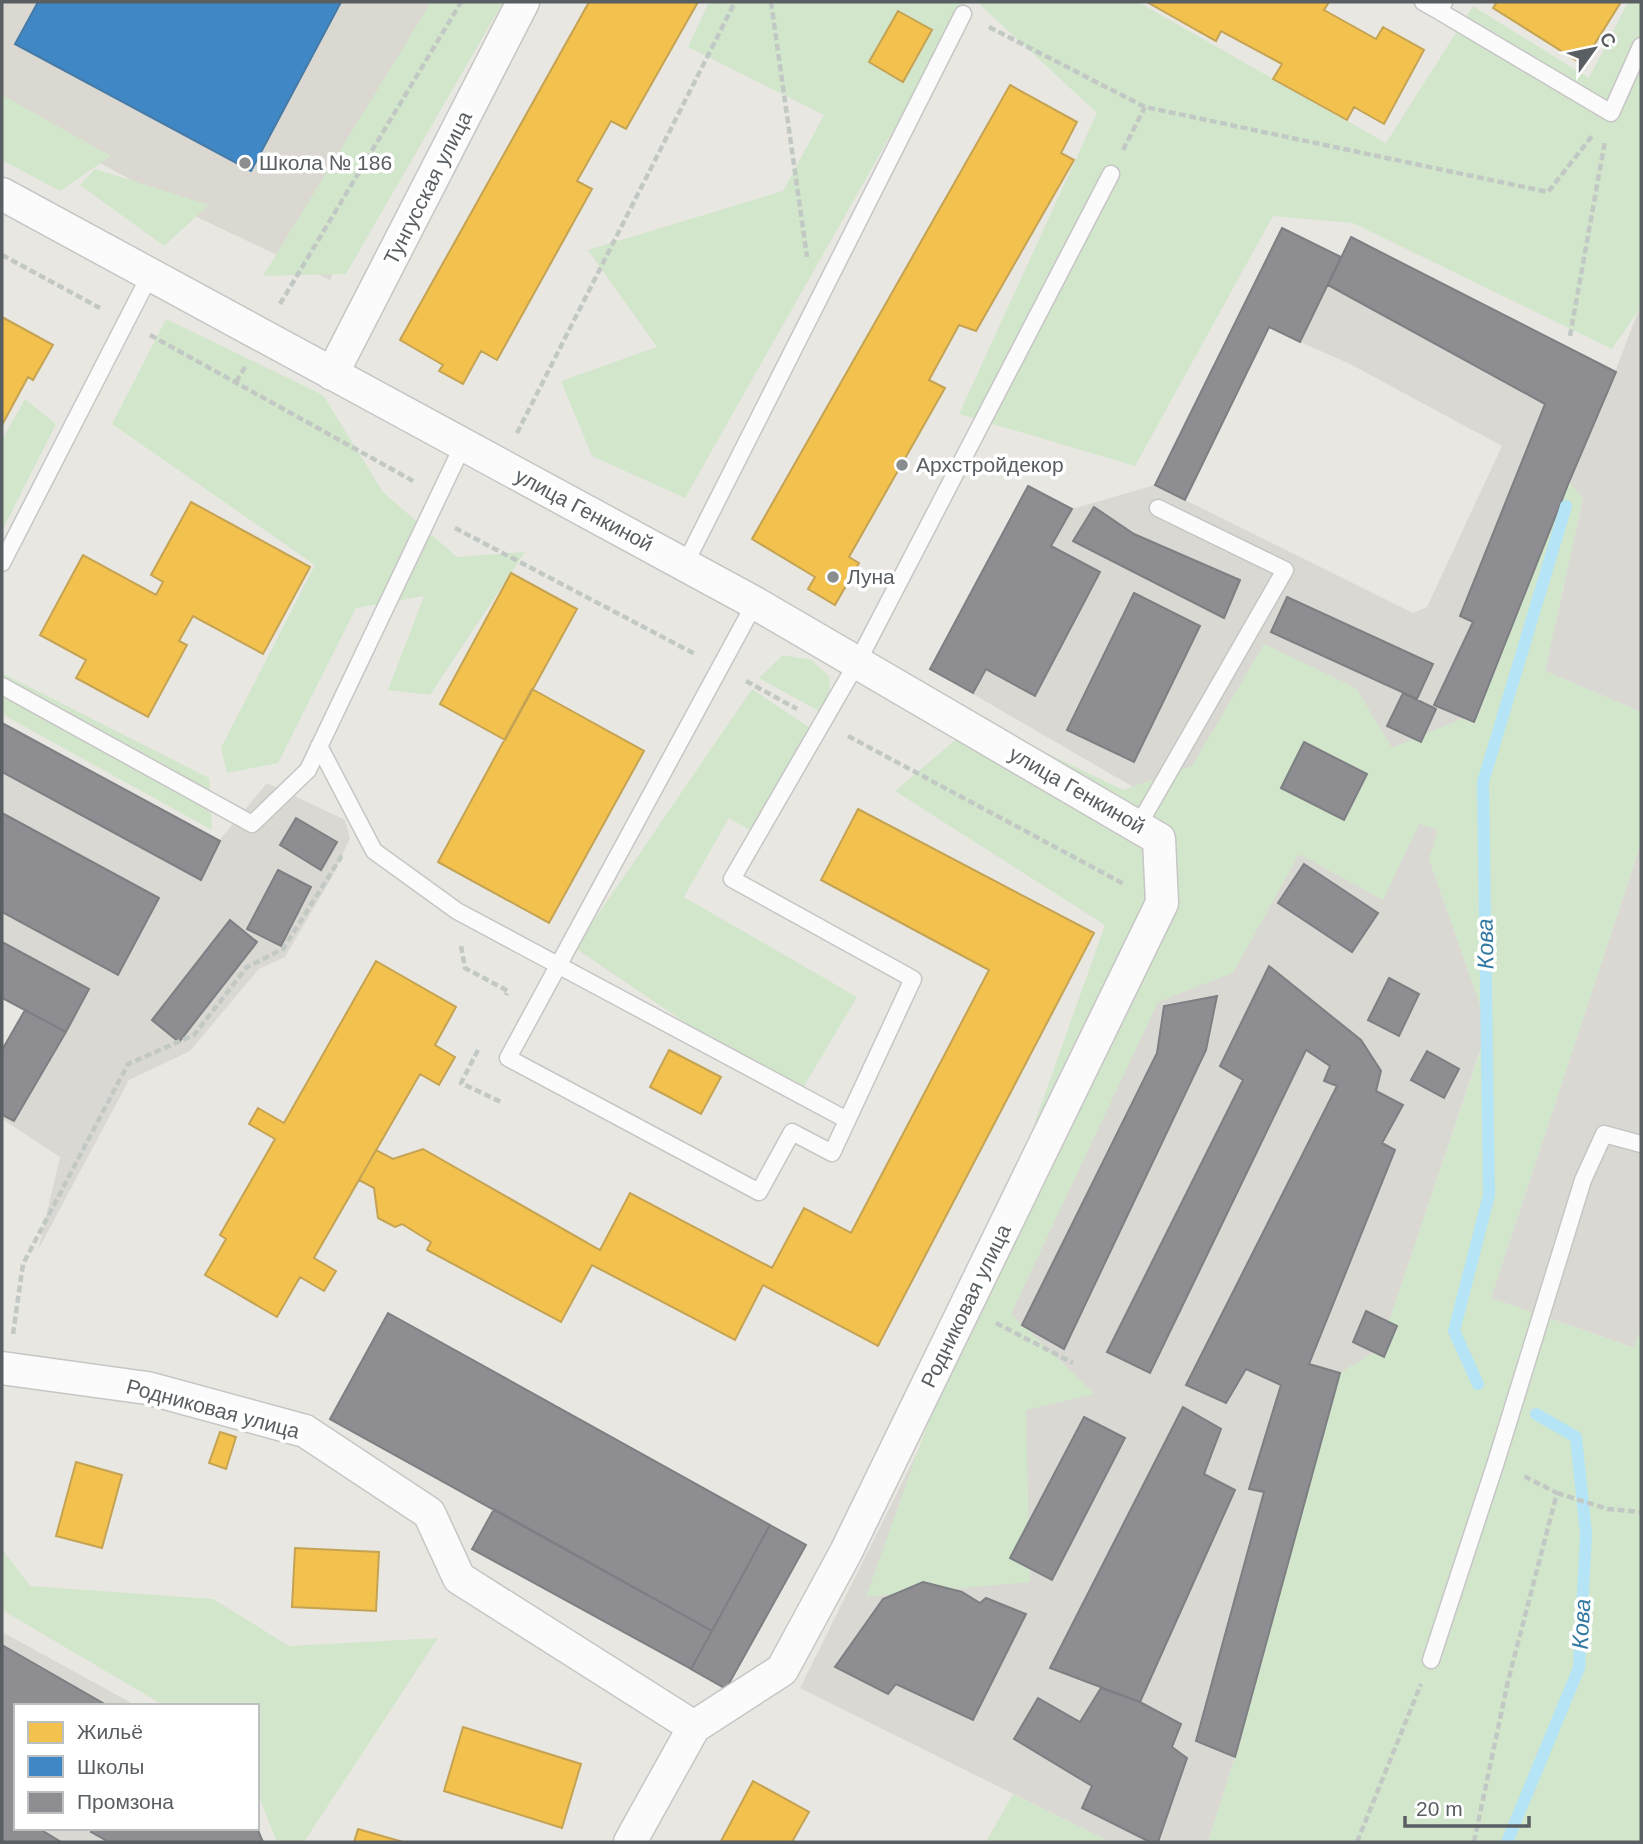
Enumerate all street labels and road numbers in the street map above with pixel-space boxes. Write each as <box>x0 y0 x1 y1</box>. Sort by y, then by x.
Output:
street label: Тунгусская улица <box>379 107 476 268</box>
street label: улица Генкиной <box>511 464 657 556</box>
street label: улица Генкиной <box>1005 741 1149 838</box>
street label: Родниковая улица <box>916 1220 1015 1391</box>
street label: Родниковая улица <box>124 1374 303 1443</box>

